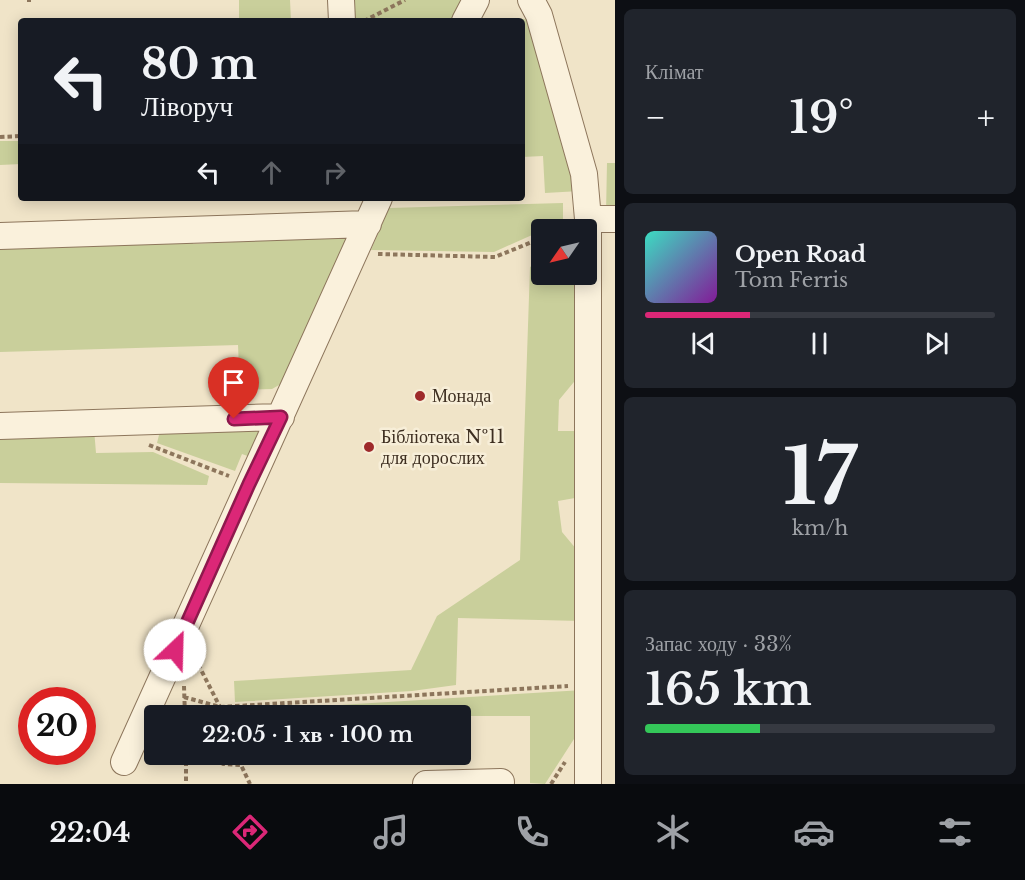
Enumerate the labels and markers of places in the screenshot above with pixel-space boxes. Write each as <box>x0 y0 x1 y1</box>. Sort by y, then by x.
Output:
pin <box>208 357 259 419</box>
place label: Монада <box>432 385 491 407</box>
marker: Монада <box>413 389 427 403</box>
place label: Бібліотека №11 для дорослих <box>381 426 504 469</box>
marker: Бібліотека №11 для дорослих <box>362 440 376 454</box>

